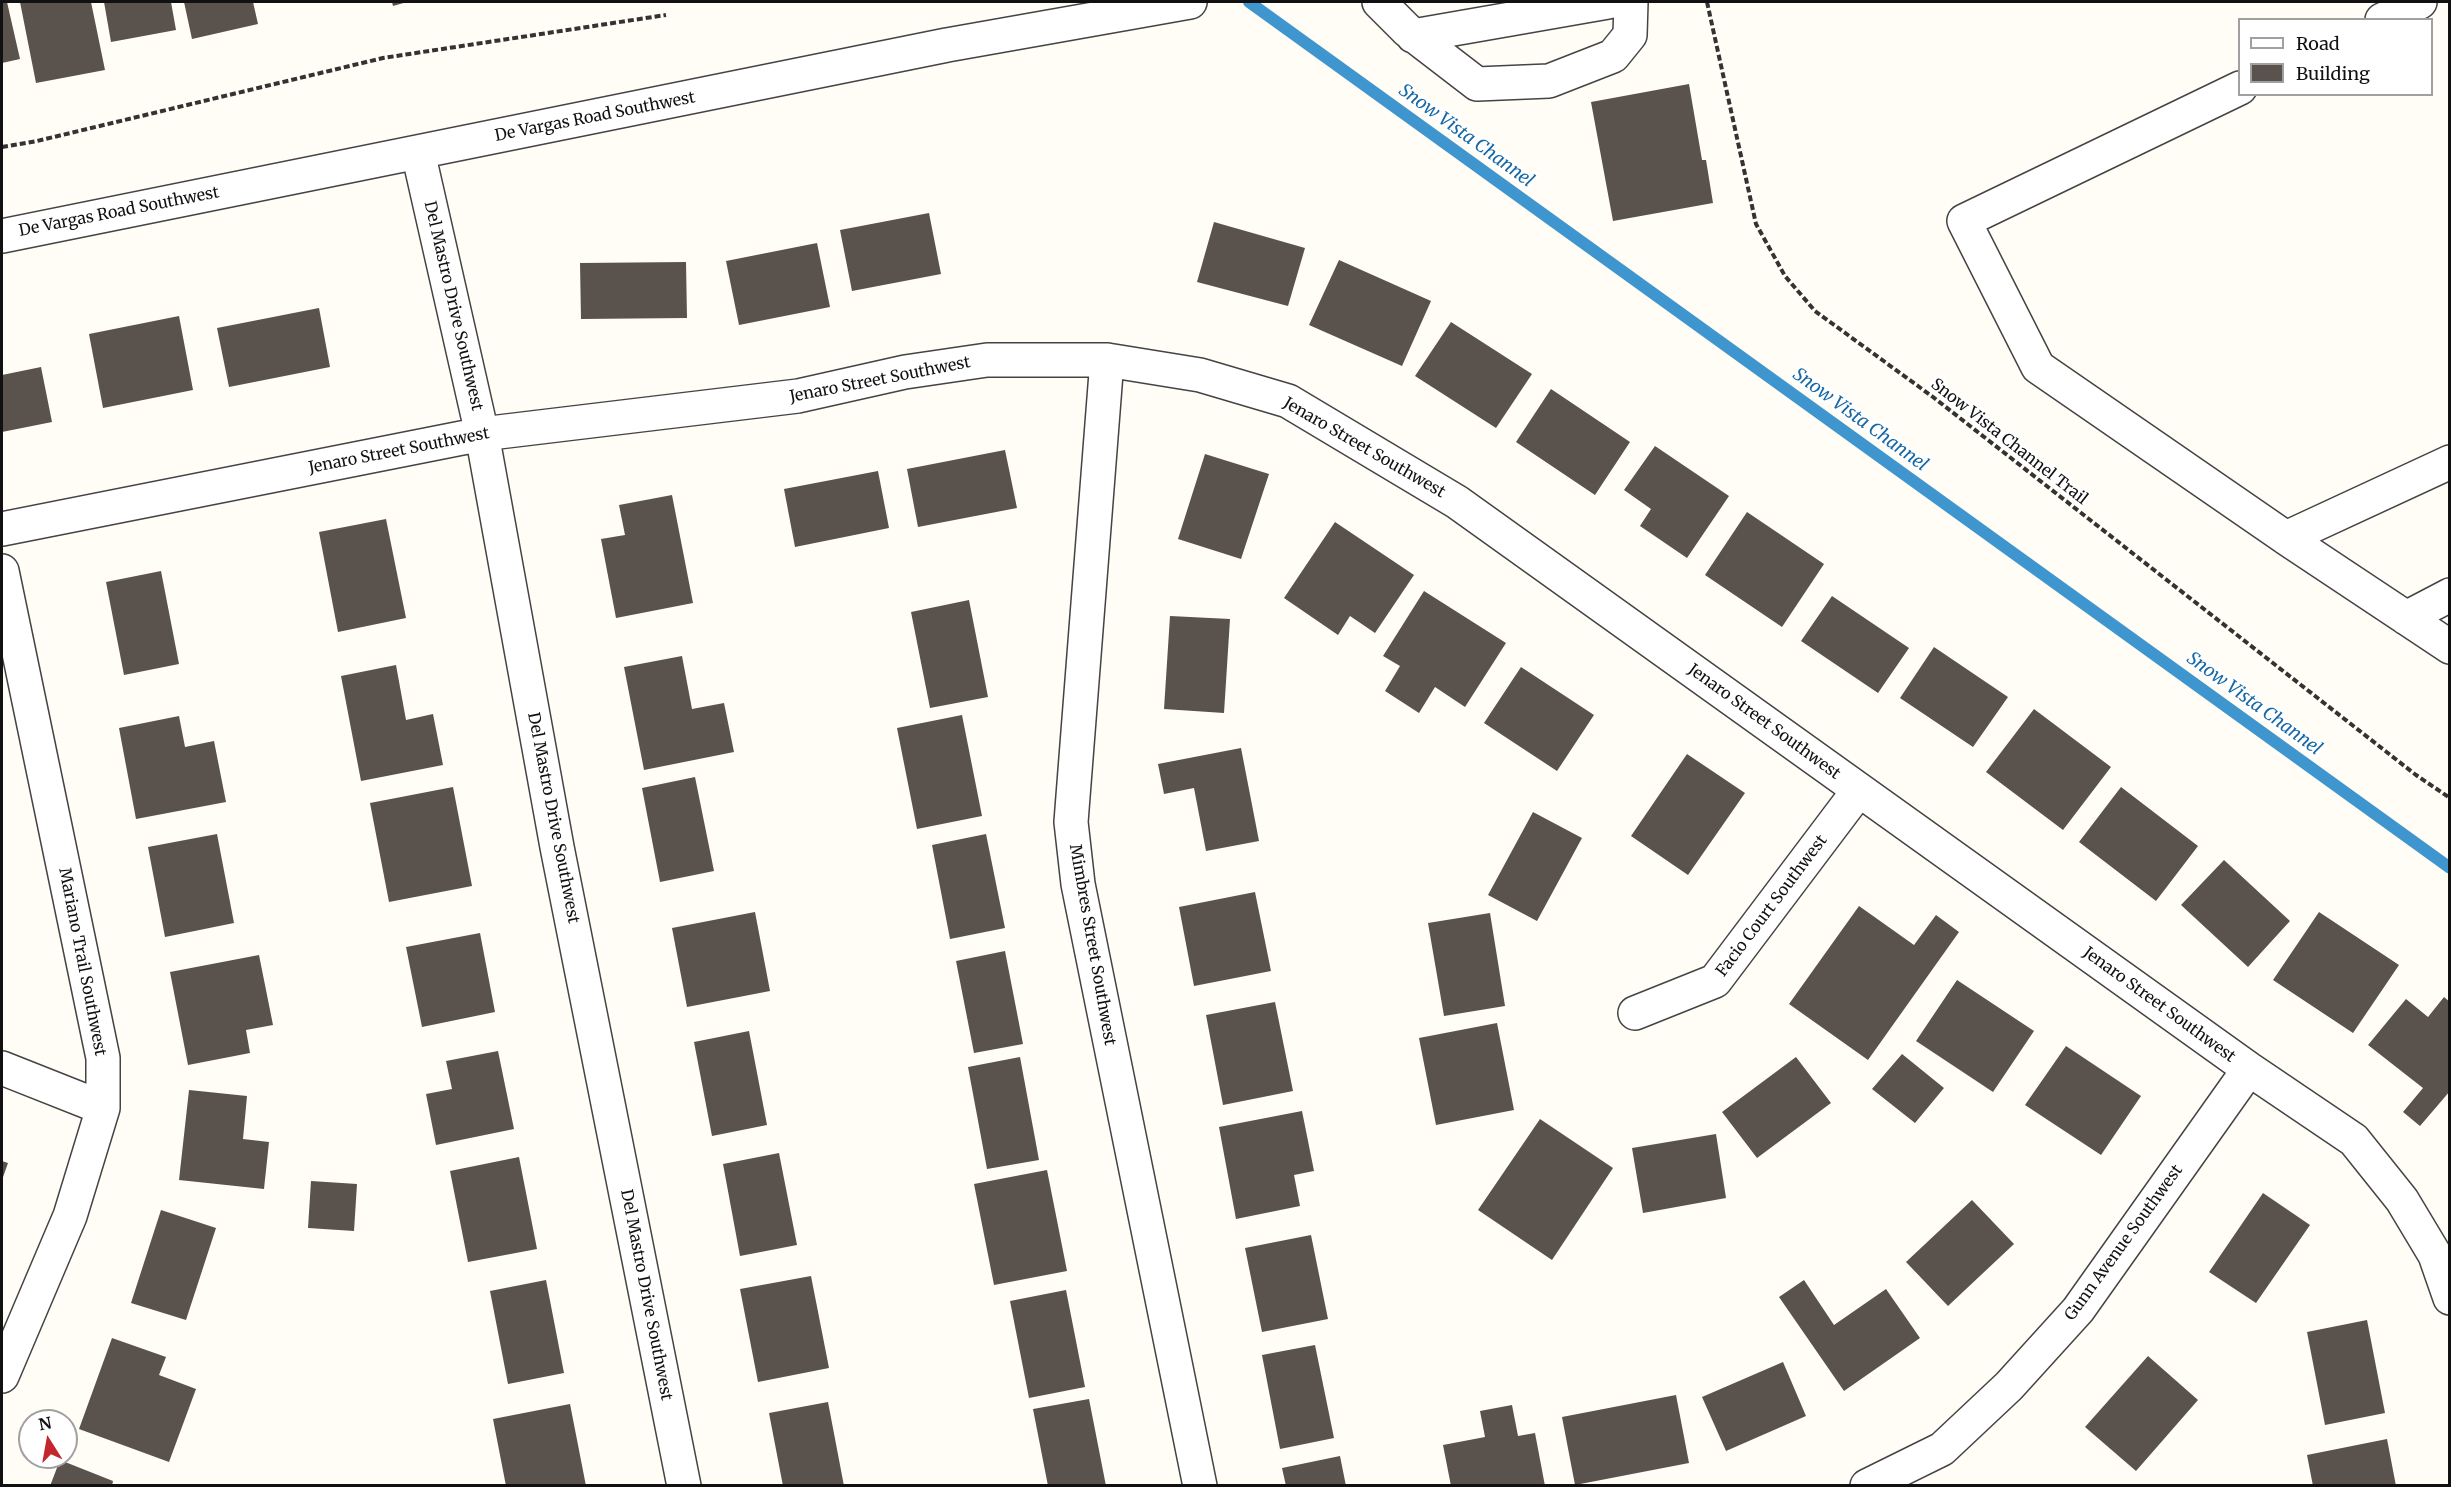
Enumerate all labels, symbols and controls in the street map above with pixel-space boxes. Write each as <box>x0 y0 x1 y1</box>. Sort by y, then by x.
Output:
legend <box>2238 18 2433 96</box>
text: Road <box>2296 32 2340 55</box>
text: Building <box>2296 62 2370 85</box>
water label: Snow Vista Channel <box>1394 80 1538 192</box>
street label: De Vargas Road Southwest <box>493 88 697 146</box>
street label: De Vargas Road Southwest <box>17 183 221 241</box>
street label: Del Mastro Drive Southwest <box>420 199 486 413</box>
street label: Jenaro Street Southwest <box>788 353 972 407</box>
water label: Snow Vista Channel <box>1788 364 1932 476</box>
street label: Snow Vista Channel Trail <box>1927 375 2091 509</box>
street label: Jenaro Street Southwest <box>1280 394 1448 502</box>
street label: Jenaro Street Southwest <box>307 424 491 478</box>
water label: Snow Vista Channel <box>2182 648 2326 760</box>
street label: Jenaro Street Southwest <box>1684 660 1844 784</box>
street label: Del Mastro Drive Southwest <box>523 711 583 925</box>
street label: Facio Court Southwest <box>1713 832 1831 980</box>
street label: Mimbres Street Southwest <box>1065 843 1119 1047</box>
street label: Mariano Trail Southwest <box>54 866 110 1058</box>
street label: Jenaro Street Southwest <box>2079 943 2239 1067</box>
street label: Gunn Avenue Southwest <box>2061 1161 2187 1325</box>
street label: Del Mastro Drive Southwest <box>616 1188 676 1402</box>
north arrow <box>18 1409 78 1469</box>
text: N <box>37 1412 53 1434</box>

